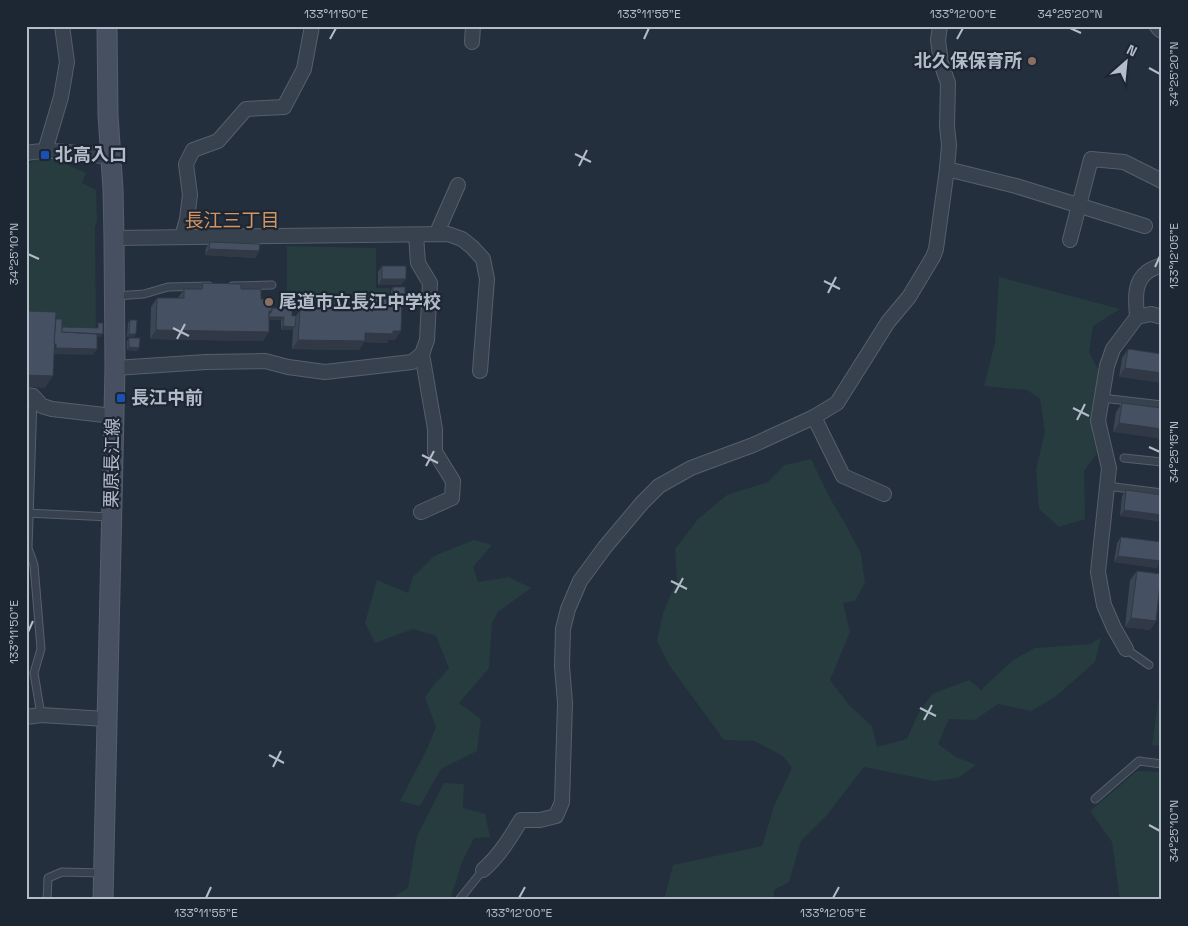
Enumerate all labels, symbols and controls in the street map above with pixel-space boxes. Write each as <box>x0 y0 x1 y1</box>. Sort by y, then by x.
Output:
text: 133°11'50"E <box>304 6 368 22</box>
text: 133°11'55"E <box>617 6 681 22</box>
text: 133°12'00"E <box>930 6 997 22</box>
text: 34°25'20"N <box>1038 6 1102 22</box>
north arrow <box>1100 38 1150 88</box>
text: N <box>1124 40 1140 61</box>
text: 34°25'20"N <box>1166 42 1182 106</box>
place label: 北久保保育所 <box>914 49 1022 72</box>
marker: 北久保保育所 <box>1026 55 1038 67</box>
place label: 北高入口 <box>55 143 127 166</box>
marker: 北高入口 <box>39 149 51 161</box>
district label: 長江三丁目 <box>184 208 280 233</box>
text: 34°25'10"N <box>6 223 22 285</box>
text: 133°12'05"E <box>1166 223 1182 289</box>
place label: 尾道市立長江中学校 <box>279 290 441 313</box>
marker: 尾道市立長江中学校 <box>263 296 275 308</box>
place label: 長江中前 <box>131 386 203 409</box>
marker: 長江中前 <box>115 392 127 404</box>
street label: 栗原長江線 <box>99 418 124 508</box>
text: 34°25'15"N <box>1166 421 1182 483</box>
text: 133°11'50"E <box>6 600 22 664</box>
text: 34°25'10"N <box>1166 800 1182 862</box>
text: 133°11'55"E <box>174 905 238 921</box>
text: 133°12'00"E <box>486 905 553 921</box>
text: 133°12'05"E <box>800 905 866 921</box>

